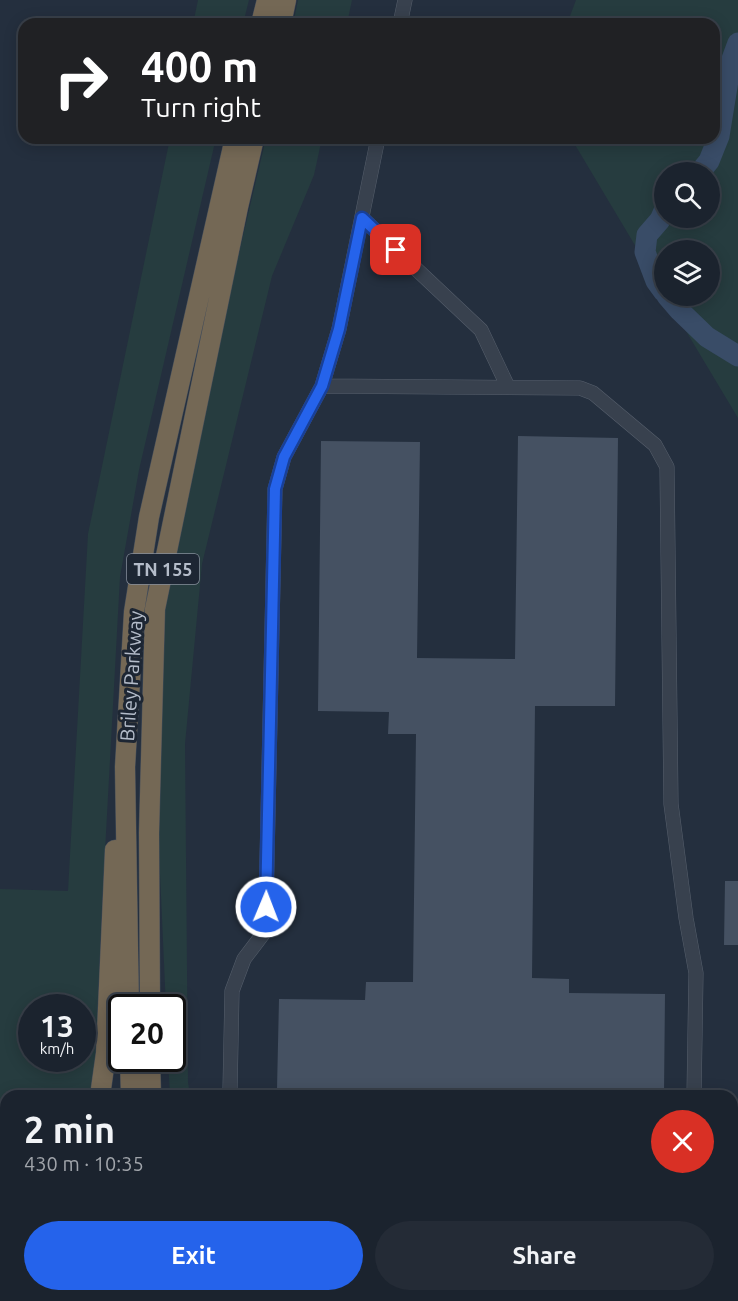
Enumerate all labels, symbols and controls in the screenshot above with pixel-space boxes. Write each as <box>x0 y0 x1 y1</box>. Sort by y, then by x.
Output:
icon: right <box>42 42 120 120</box>
text: 400 m <box>141 43 258 90</box>
text: Turn right <box>141 92 261 122</box>
map controls <box>654 162 720 306</box>
button: search <box>654 162 720 228</box>
pin <box>370 224 421 275</box>
icon: arrive <box>379 233 412 266</box>
button: layers <box>654 240 720 306</box>
road number: TN 155 <box>127 554 199 584</box>
street label: Briley Parkway <box>115 610 147 742</box>
position arrow <box>234 875 298 939</box>
speed limit sign: 20 <box>108 994 186 1072</box>
text: 13 <box>40 1009 74 1043</box>
text: km/h <box>40 1040 74 1057</box>
text: 2 min <box>24 1109 115 1150</box>
button: close <box>651 1110 714 1173</box>
text: 430 m · 10:35 <box>24 1152 144 1175</box>
button: Exit <box>24 1221 363 1290</box>
button: Share <box>375 1221 714 1290</box>

